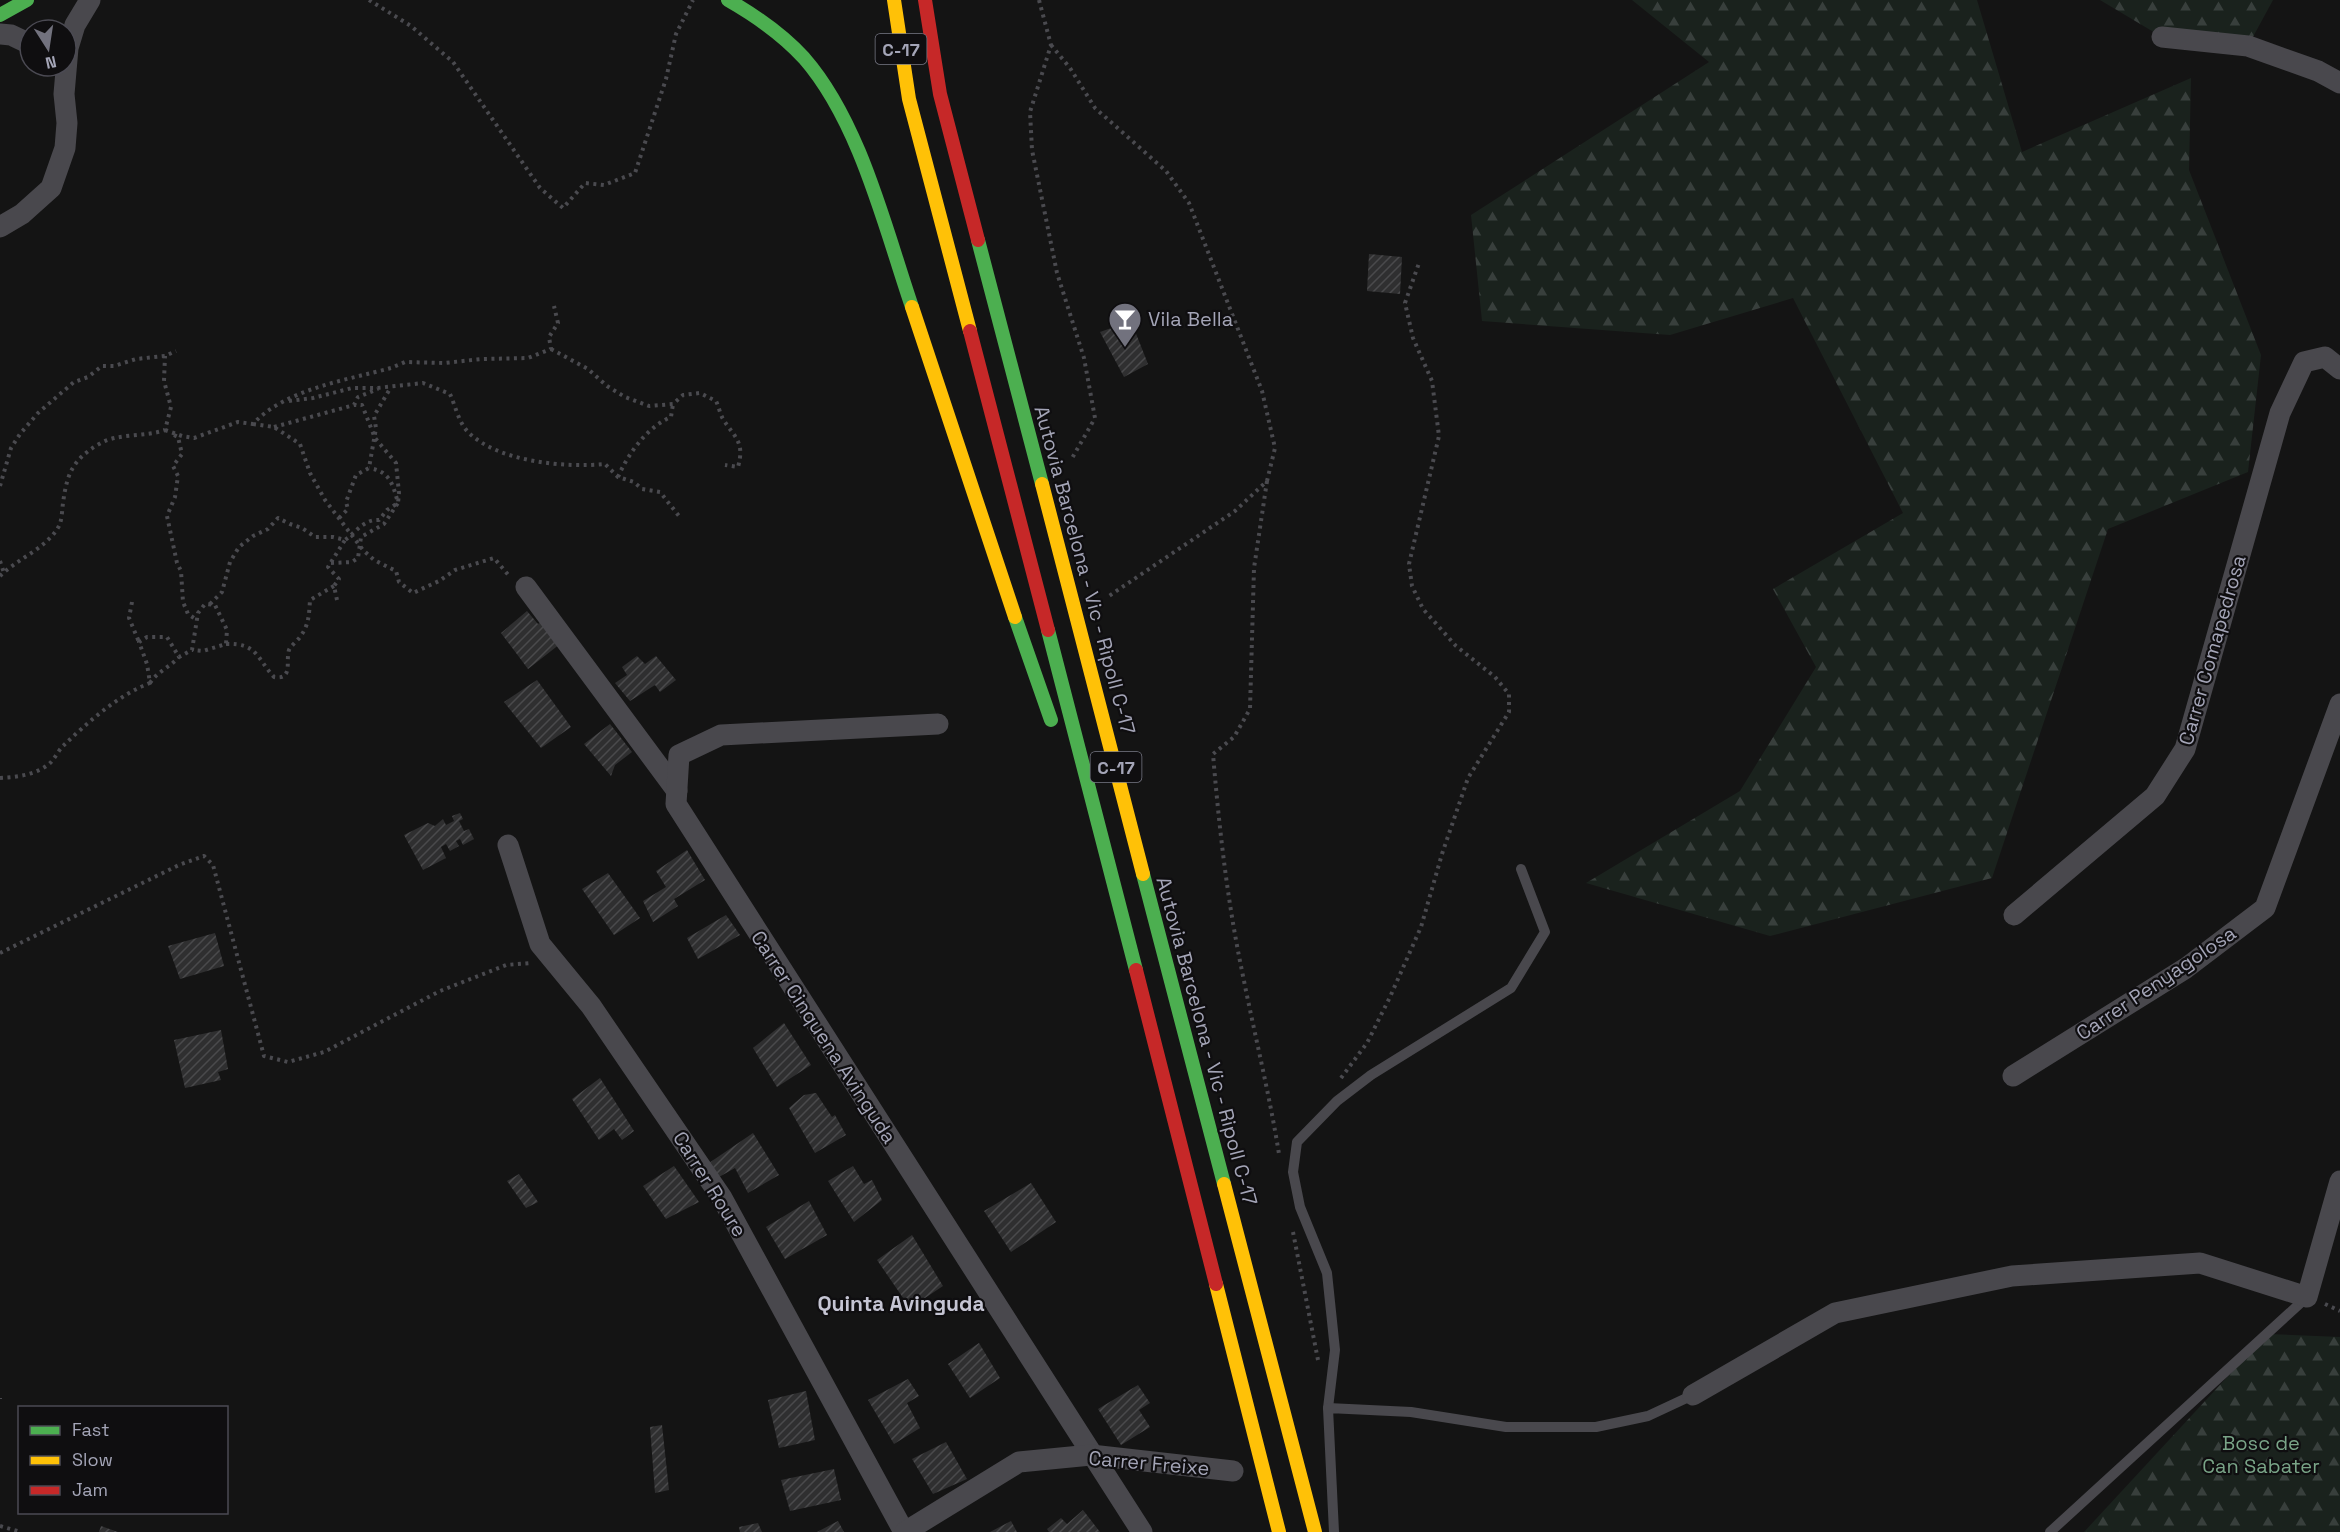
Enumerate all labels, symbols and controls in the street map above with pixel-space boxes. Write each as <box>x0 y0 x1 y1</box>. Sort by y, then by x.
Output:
north arrow <box>18 18 78 78</box>
road number: C-17 <box>876 34 926 64</box>
text: N <box>44 51 58 74</box>
bar icon: Vila Bella <box>1107 301 1143 348</box>
place label: Vila Bella <box>1148 306 1233 332</box>
street label: Autovia Barcelona - Vic - Ripoll C-17 <box>1029 403 1141 737</box>
street label: Carrer Comapedrosa <box>2172 552 2252 748</box>
road number: C-17 <box>1090 752 1142 782</box>
street label: Autovia Barcelona - Vic - Ripoll C-17 <box>1151 874 1263 1208</box>
street label: Carrer Penyagolosa <box>2071 920 2241 1046</box>
street label: Carrer Cinquena Avinguda <box>745 926 903 1148</box>
street label: Carrer Roure <box>667 1126 753 1242</box>
district label: Quinta Avinguda <box>817 1290 985 1317</box>
legend <box>18 1406 228 1514</box>
text: Fast <box>72 1418 109 1441</box>
park label: Bosc de Can Sabater <box>2202 1430 2320 1479</box>
street label: Carrer Freixe <box>1087 1445 1211 1481</box>
text: Slow <box>72 1448 113 1471</box>
text: Jam <box>72 1478 108 1501</box>

